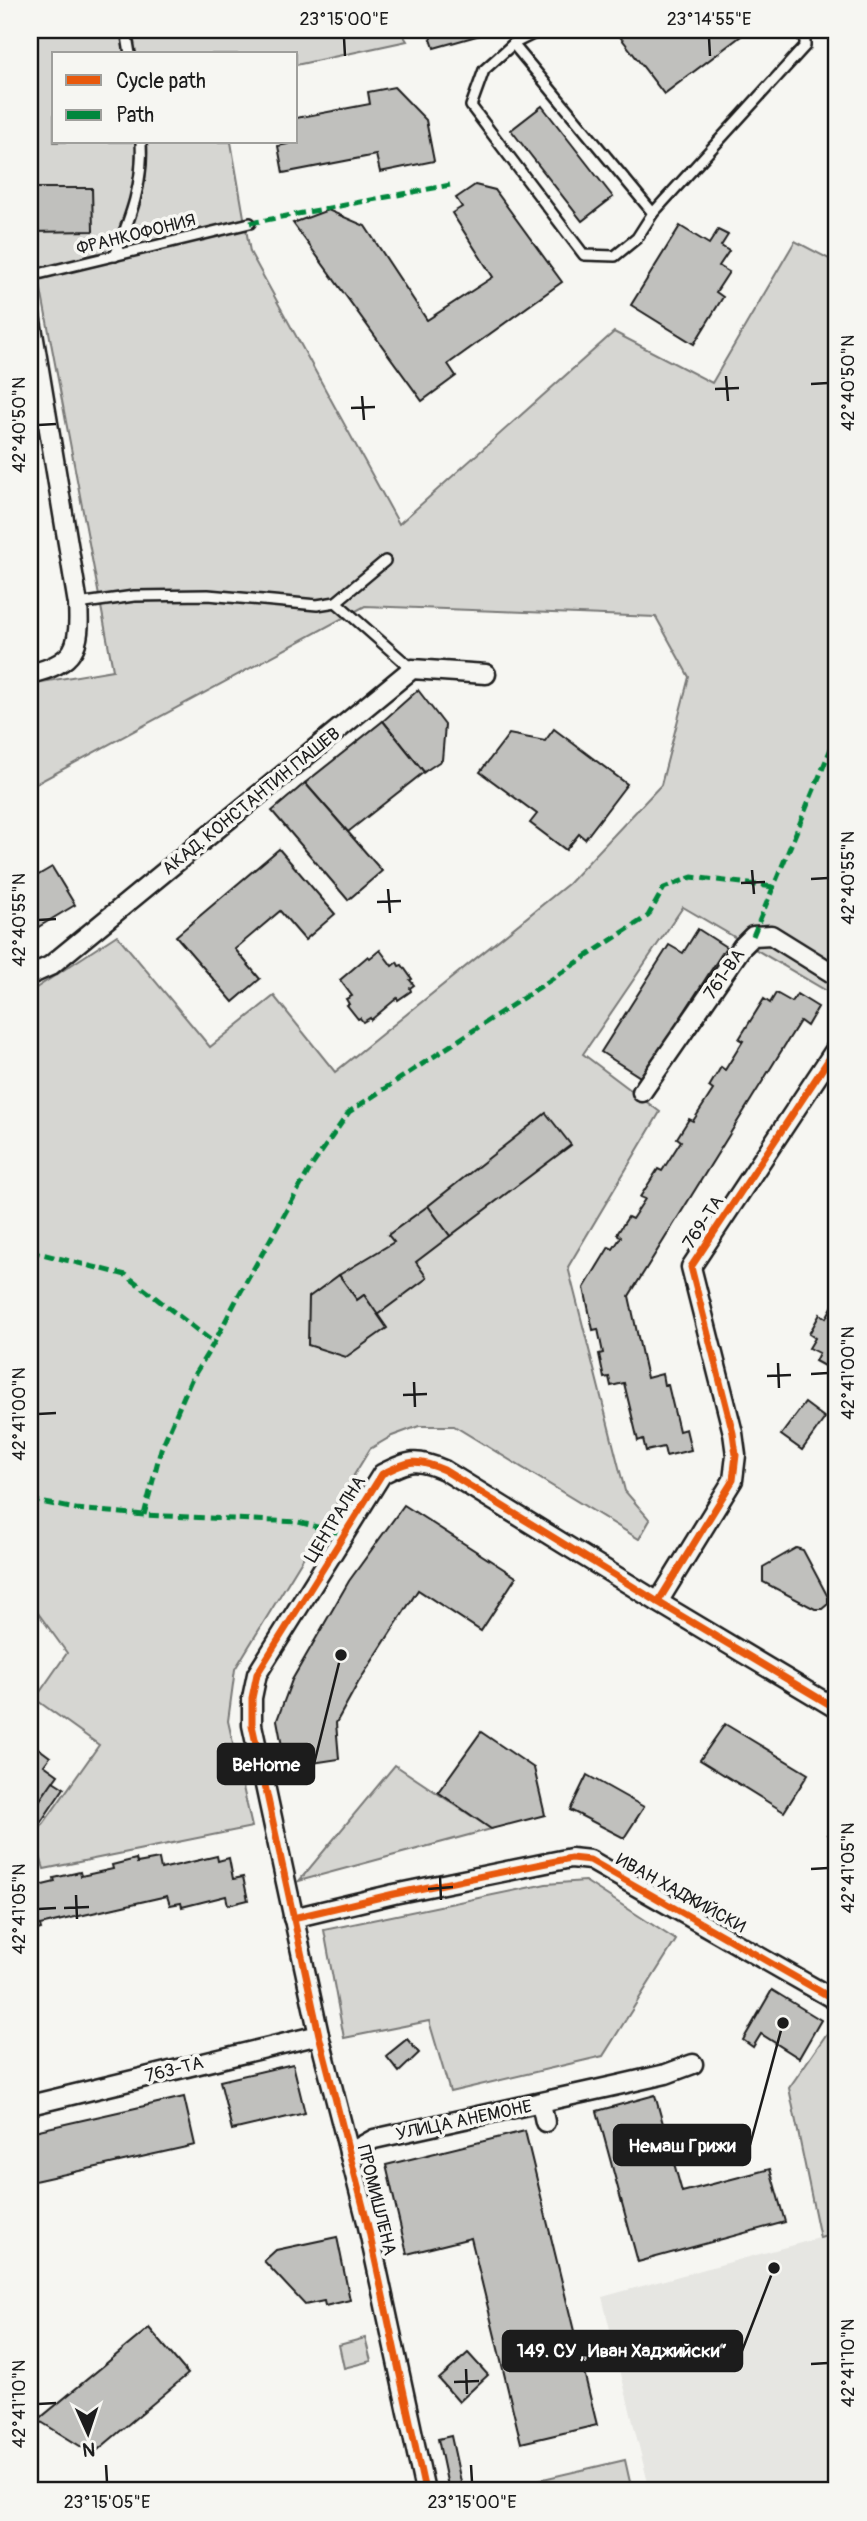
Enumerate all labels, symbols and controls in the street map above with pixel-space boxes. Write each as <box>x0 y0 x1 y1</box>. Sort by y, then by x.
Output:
text: 23°15'00"E <box>299 8 389 31</box>
text: 23°14'55"E <box>667 8 751 31</box>
legend <box>52 52 298 144</box>
text: Cycle path <box>116 68 206 95</box>
text: Path <box>116 102 154 129</box>
street label: ФРАНКОФОНИЯ <box>74 209 198 260</box>
text: 42°40'50"N <box>837 335 860 431</box>
text: 42°40'50"N <box>8 377 31 473</box>
street label: АКАД. КОНСТАНТИН ПАШЕВ <box>158 722 345 880</box>
text: 42°40'55"N <box>837 831 860 925</box>
text: 42°40'55"N <box>8 873 31 967</box>
street label: 761-ВА <box>699 944 750 1004</box>
street label: 769-ТА <box>678 1191 729 1253</box>
text: 42°41'00"N <box>837 1326 860 1420</box>
text: 42°41'00"N <box>8 1367 31 1461</box>
street label: ЦЕНТРАЛНА <box>300 1471 371 1567</box>
callout: BeHome <box>218 1744 314 1784</box>
text: BeHome <box>232 1753 301 1777</box>
text: 42°41'05"N <box>837 1823 860 1913</box>
street label: ИВАН ХАДЖИЙСКИ <box>612 1848 750 1939</box>
text: 42°41'05"N <box>8 1864 31 1954</box>
street label: 763-ТА <box>143 2051 206 2088</box>
street label: УЛИЦА АНЕМОНЕ <box>394 2095 534 2146</box>
callout: Немаш Грижи <box>614 2125 750 2165</box>
text: Немаш Грижи <box>628 2134 736 2158</box>
street label: ПРОМИШЛЕНА <box>352 2143 401 2258</box>
text: 42°41'10"N <box>837 2319 860 2407</box>
callout: 149. СУ „Иван Хаджийски“ <box>503 2331 742 2371</box>
text: 149. СУ „Иван Хаджийски“ <box>517 2339 727 2363</box>
text: 42°41'10"N <box>8 2360 31 2448</box>
north arrow <box>52 2398 122 2468</box>
text: N <box>82 2437 96 2461</box>
text: 23°15'05"E <box>64 2491 150 2514</box>
text: 23°15'00"E <box>427 2491 517 2514</box>

